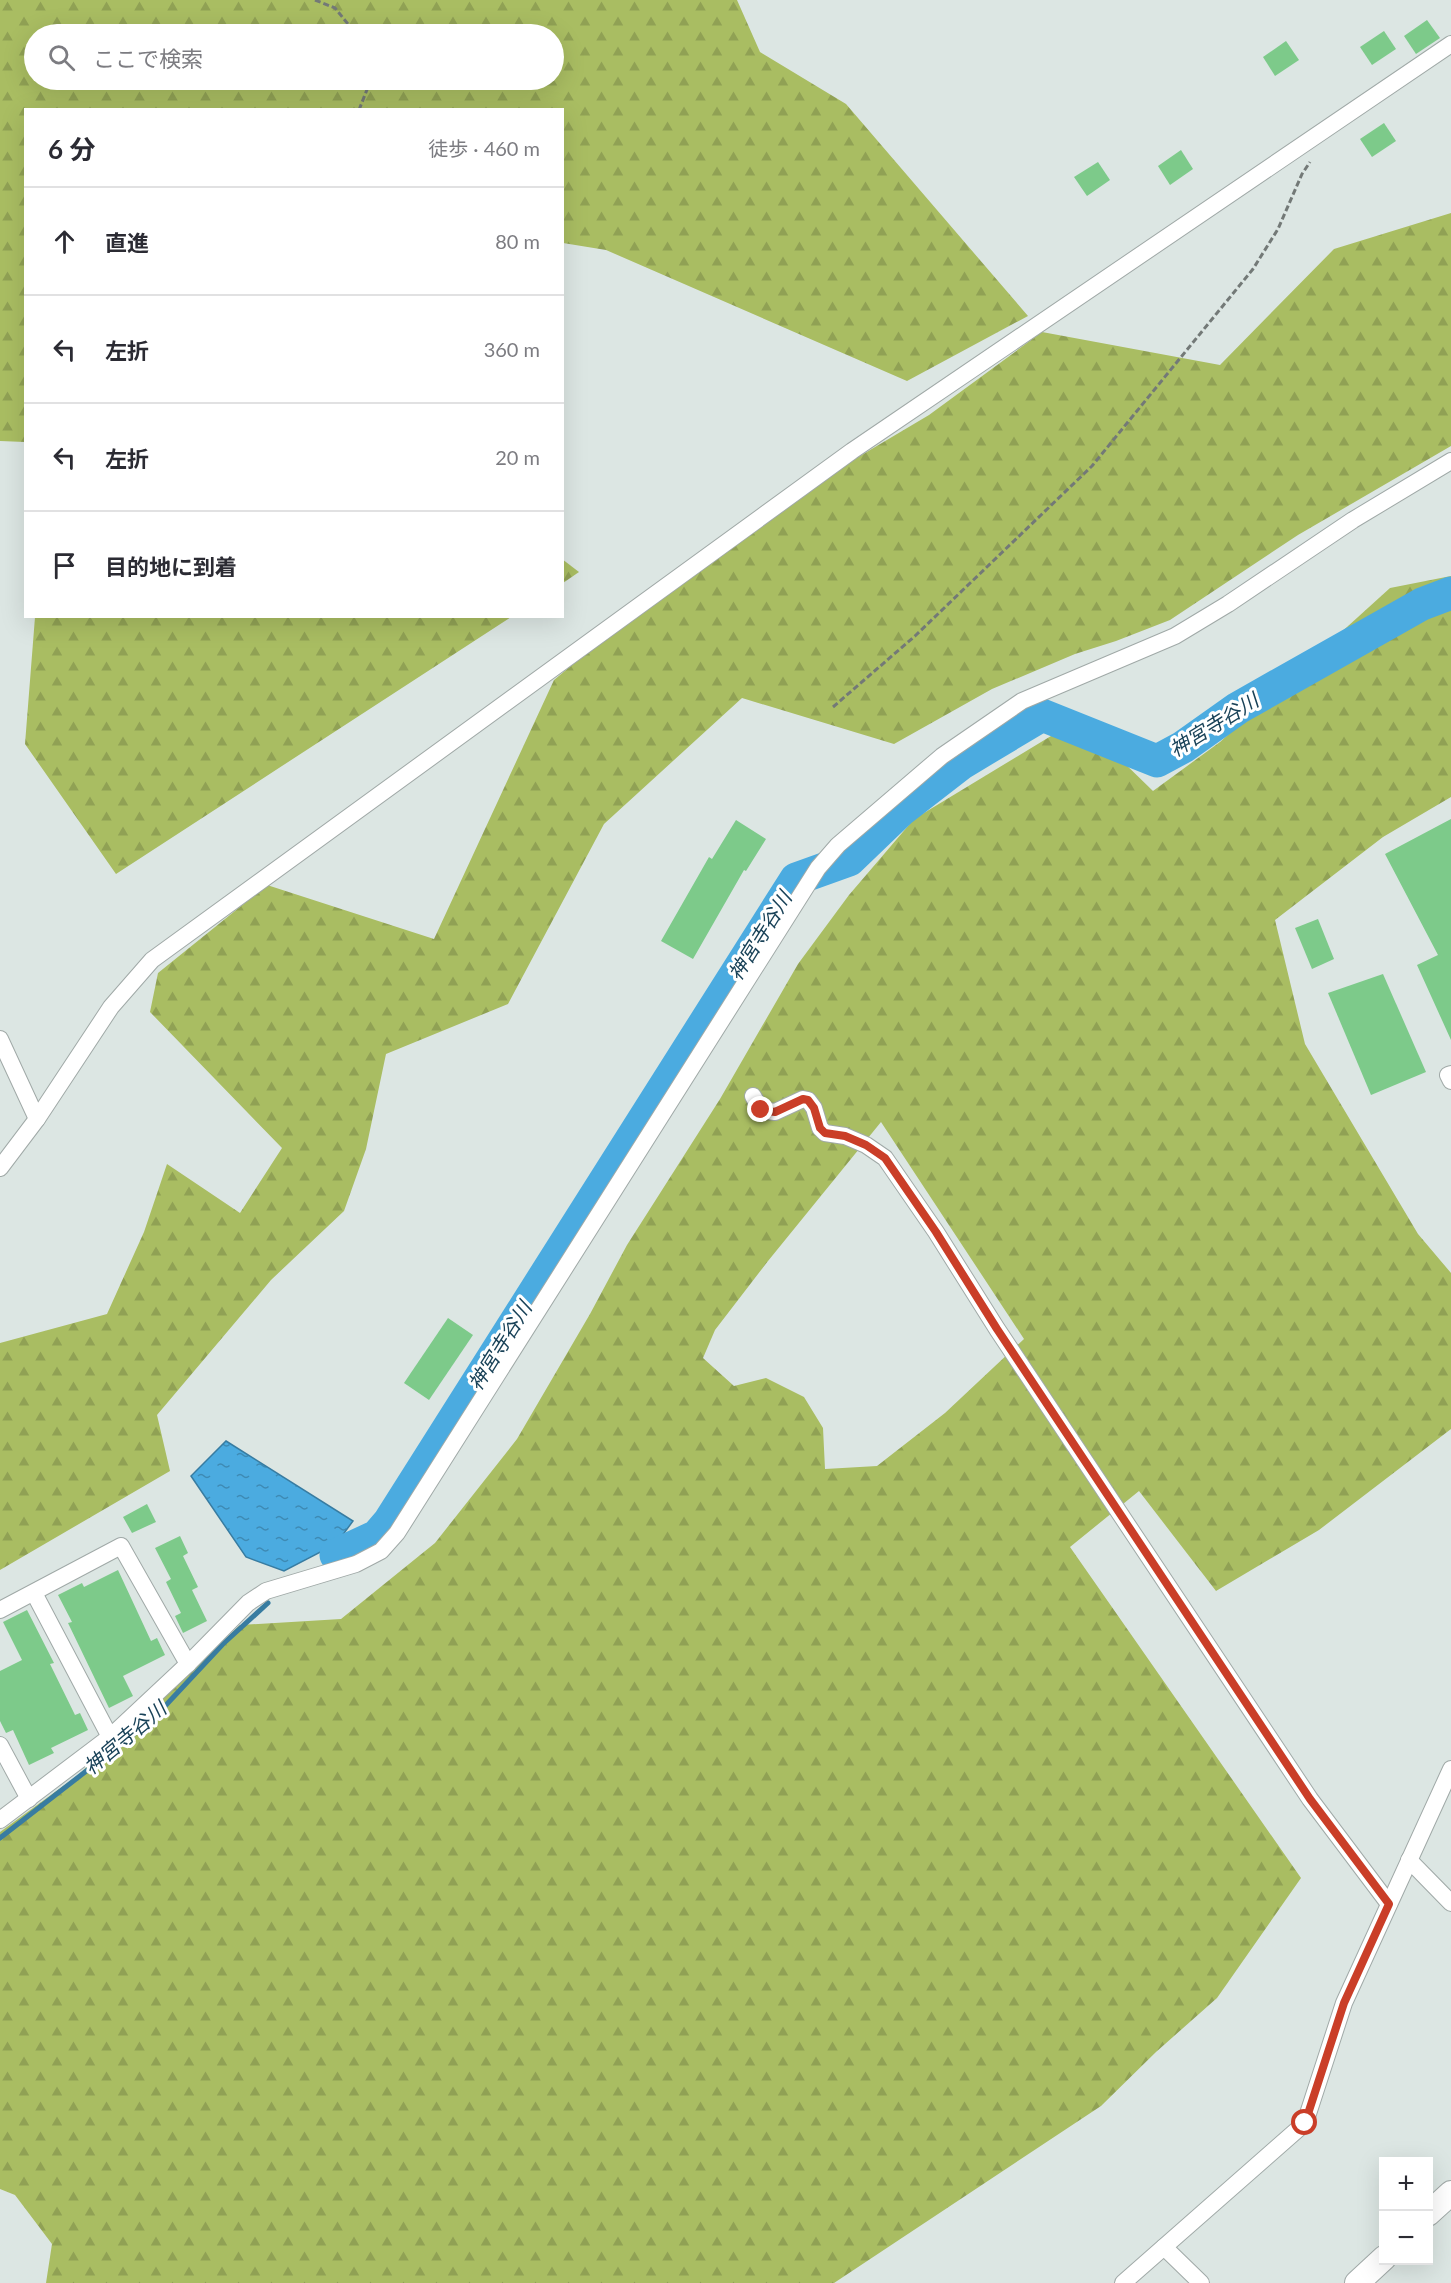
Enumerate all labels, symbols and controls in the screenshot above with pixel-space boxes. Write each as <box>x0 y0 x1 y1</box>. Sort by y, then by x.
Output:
search box <box>24 24 564 90</box>
icon: search <box>45 41 78 74</box>
text: ここで検索 <box>93 45 203 72</box>
text: 6 分 <box>48 133 95 165</box>
text: 徒歩 · 460 m <box>428 136 540 160</box>
icon: ahead <box>48 225 81 258</box>
text: 直進 <box>105 229 149 256</box>
text: 80 m <box>495 229 540 253</box>
icon: left <box>48 333 81 366</box>
text: 左折 <box>105 337 149 364</box>
text: 360 m <box>484 337 540 361</box>
icon: left <box>48 441 81 474</box>
text: 左折 <box>105 445 149 472</box>
text: 20 m <box>495 445 540 469</box>
icon: arrive <box>48 549 81 582</box>
text: 目的地に到着 <box>105 553 237 580</box>
water label: 神宮寺谷川 <box>1165 686 1264 761</box>
water label: 神宮寺谷川 <box>722 885 797 984</box>
route end <box>747 1096 773 1122</box>
water label: 神宮寺谷川 <box>462 1295 537 1394</box>
water label: 神宮寺谷川 <box>78 1695 172 1779</box>
route start <box>1291 2109 1317 2135</box>
map controls <box>1379 2157 1433 2265</box>
button: + <box>1379 2157 1433 2211</box>
button: − <box>1379 2211 1433 2265</box>

